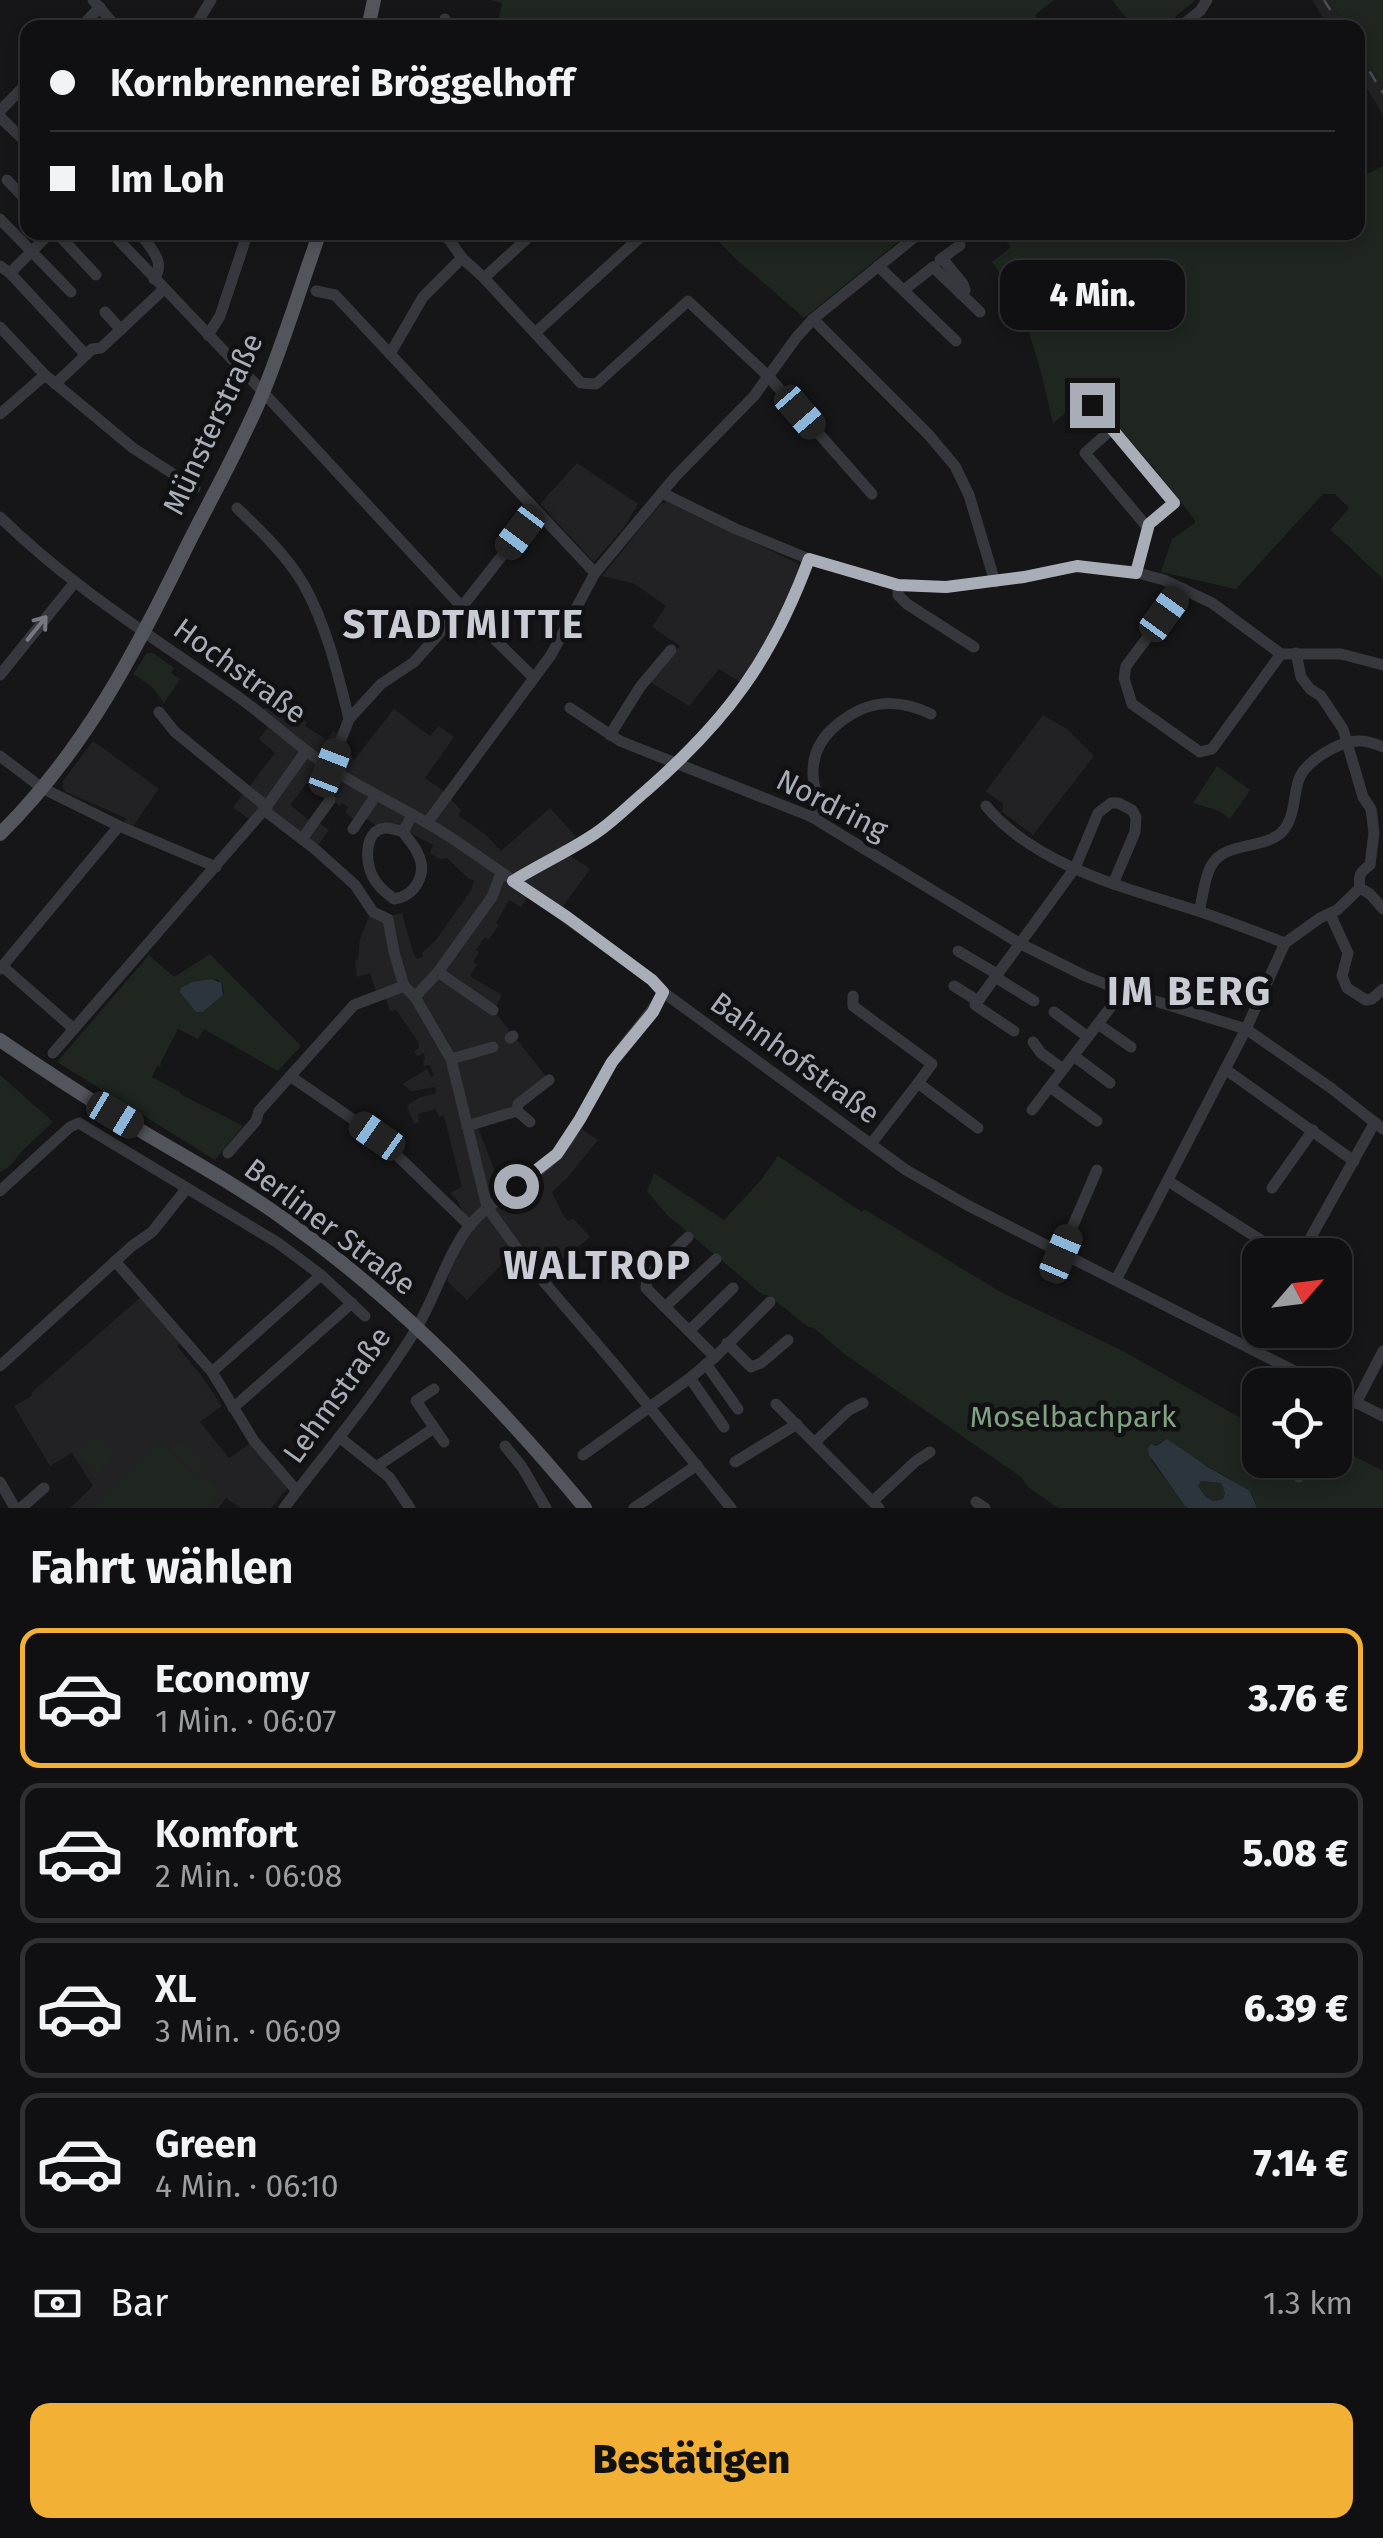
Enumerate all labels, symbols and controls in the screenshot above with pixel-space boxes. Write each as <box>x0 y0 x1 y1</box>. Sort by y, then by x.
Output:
text: Kornbrennerei Bröggelhoff <box>110 60 574 106</box>
text: Im Loh <box>110 156 225 202</box>
callout: 4 Min. <box>1000 260 1184 330</box>
text: 4 Min. <box>1049 276 1136 314</box>
street label: Münsterstraße <box>155 328 271 520</box>
car <box>769 380 831 444</box>
route end <box>1070 383 1115 428</box>
car <box>490 499 550 565</box>
car <box>1134 581 1194 647</box>
district label: STADTMITTE <box>342 601 586 649</box>
street label: Hochstraße <box>166 611 314 731</box>
one-way arrow <box>26 616 48 642</box>
car <box>305 735 355 801</box>
street label: Nordring <box>770 762 894 848</box>
district label: IM BERG <box>1107 968 1273 1016</box>
street label: Bahnhofstraße <box>703 984 887 1132</box>
car <box>82 1087 148 1143</box>
car <box>344 1107 410 1165</box>
street label: Berliner Straße <box>237 1151 423 1303</box>
route start <box>494 1164 539 1209</box>
car <box>1035 1221 1087 1287</box>
north arrow <box>1242 1238 1352 1348</box>
map controls <box>1242 1238 1352 1478</box>
district label: WALTROP <box>503 1242 693 1290</box>
street label: Lehmstraße <box>276 1320 398 1470</box>
button: locate <box>1242 1368 1352 1478</box>
park label: Moselbachpark <box>970 1399 1177 1435</box>
text: Fahrt wählen <box>30 1541 294 1595</box>
icon: car <box>35 1653 125 1743</box>
text: Economy <box>155 1656 310 1702</box>
text: 3.76 € <box>1248 1675 1348 1721</box>
text: 1 Min. · 06:07 <box>155 1702 336 1740</box>
icon: car <box>35 1808 125 1898</box>
text: Komfort <box>155 1811 298 1857</box>
text: 5.08 € <box>1242 1830 1348 1876</box>
text: 2 Min. · 06:08 <box>155 1857 342 1895</box>
icon: car <box>35 1963 125 2053</box>
text: XL <box>155 1966 197 2012</box>
text: 6.39 € <box>1244 1985 1348 2031</box>
text: 3 Min. · 06:09 <box>155 2012 341 2050</box>
icon: car <box>35 2118 125 2208</box>
text: Green <box>155 2121 258 2167</box>
text: 7.14 € <box>1254 2140 1348 2186</box>
text: 4 Min. · 06:10 <box>155 2167 339 2205</box>
icon: cash <box>30 2276 85 2331</box>
text: Bar <box>110 2280 168 2326</box>
text: 1.3 km <box>1263 2284 1353 2322</box>
button: Bestätigen <box>30 2403 1353 2518</box>

